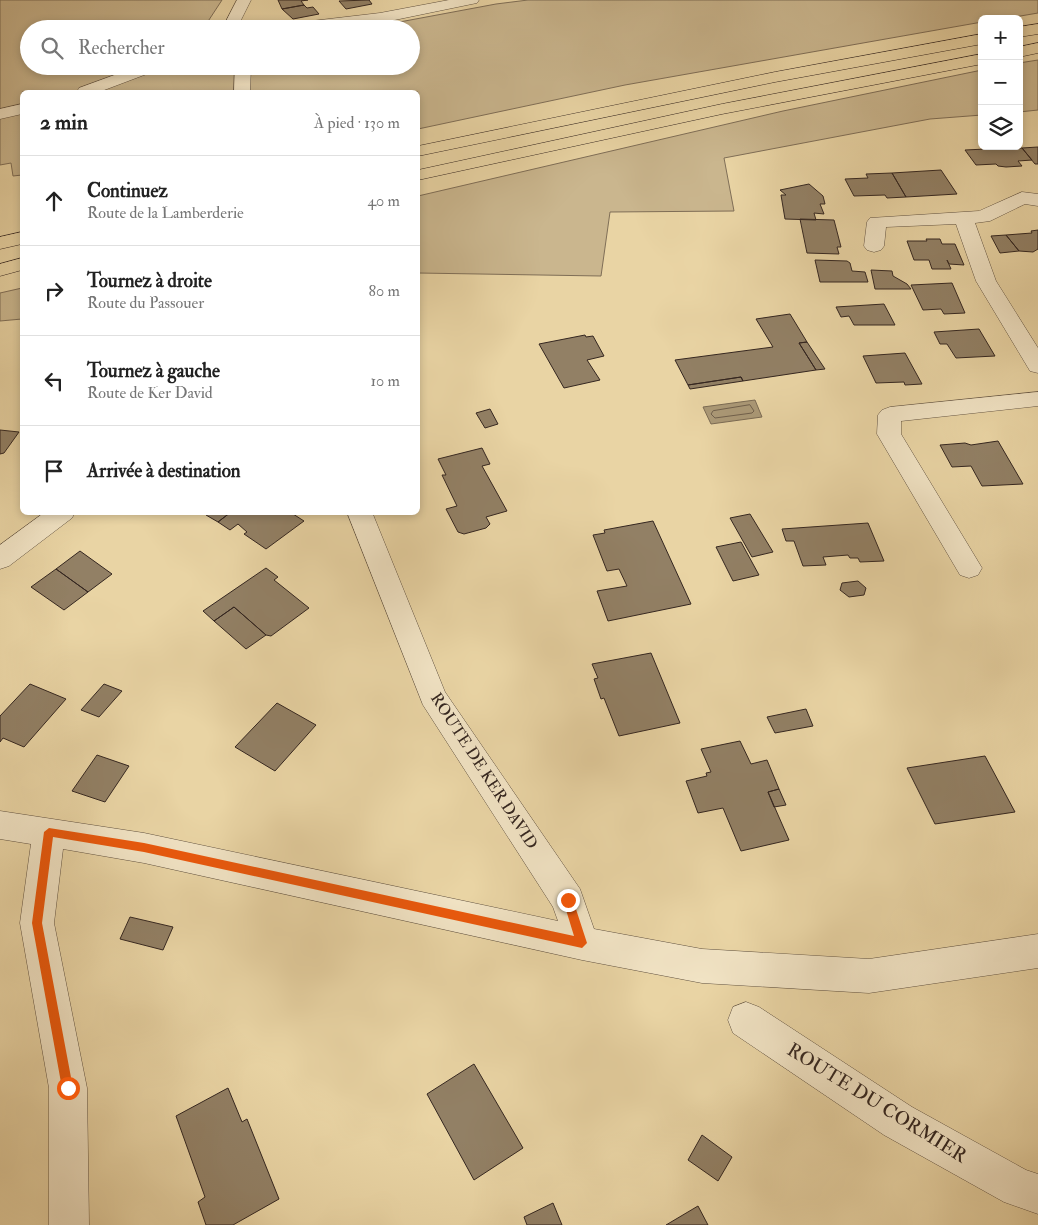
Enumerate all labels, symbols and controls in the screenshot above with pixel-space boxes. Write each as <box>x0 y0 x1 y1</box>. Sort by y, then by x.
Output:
map controls <box>978 15 1023 150</box>
button: + <box>978 15 1023 60</box>
search box <box>20 20 420 75</box>
icon: search <box>38 34 66 62</box>
text: Rechercher <box>78 36 165 60</box>
button: − <box>978 60 1023 105</box>
button: layers <box>978 105 1023 150</box>
text: 2 min <box>40 109 88 136</box>
text: À pied · 130 m <box>314 113 400 133</box>
text: Continuez <box>87 179 168 203</box>
icon: ahead <box>40 187 68 215</box>
text: 40 m <box>367 191 400 211</box>
text: Route de la Lamberderie <box>87 203 244 223</box>
text: Tournez à droite <box>87 269 212 293</box>
icon: right <box>40 277 68 305</box>
text: 80 m <box>369 281 400 301</box>
text: Route du Passouer <box>87 293 204 313</box>
text: Tournez à gauche <box>87 359 220 383</box>
icon: left <box>40 367 68 395</box>
text: 10 m <box>370 371 400 391</box>
text: Route de Ker David <box>87 383 213 403</box>
icon: arrive <box>40 457 68 485</box>
text: Arrivée à destination <box>87 459 241 483</box>
street label: ROUTE DE KER DAVID <box>426 689 542 853</box>
route end <box>557 889 580 912</box>
street label: ROUTE DU CORMIER <box>783 1038 972 1168</box>
route start <box>57 1077 80 1100</box>

